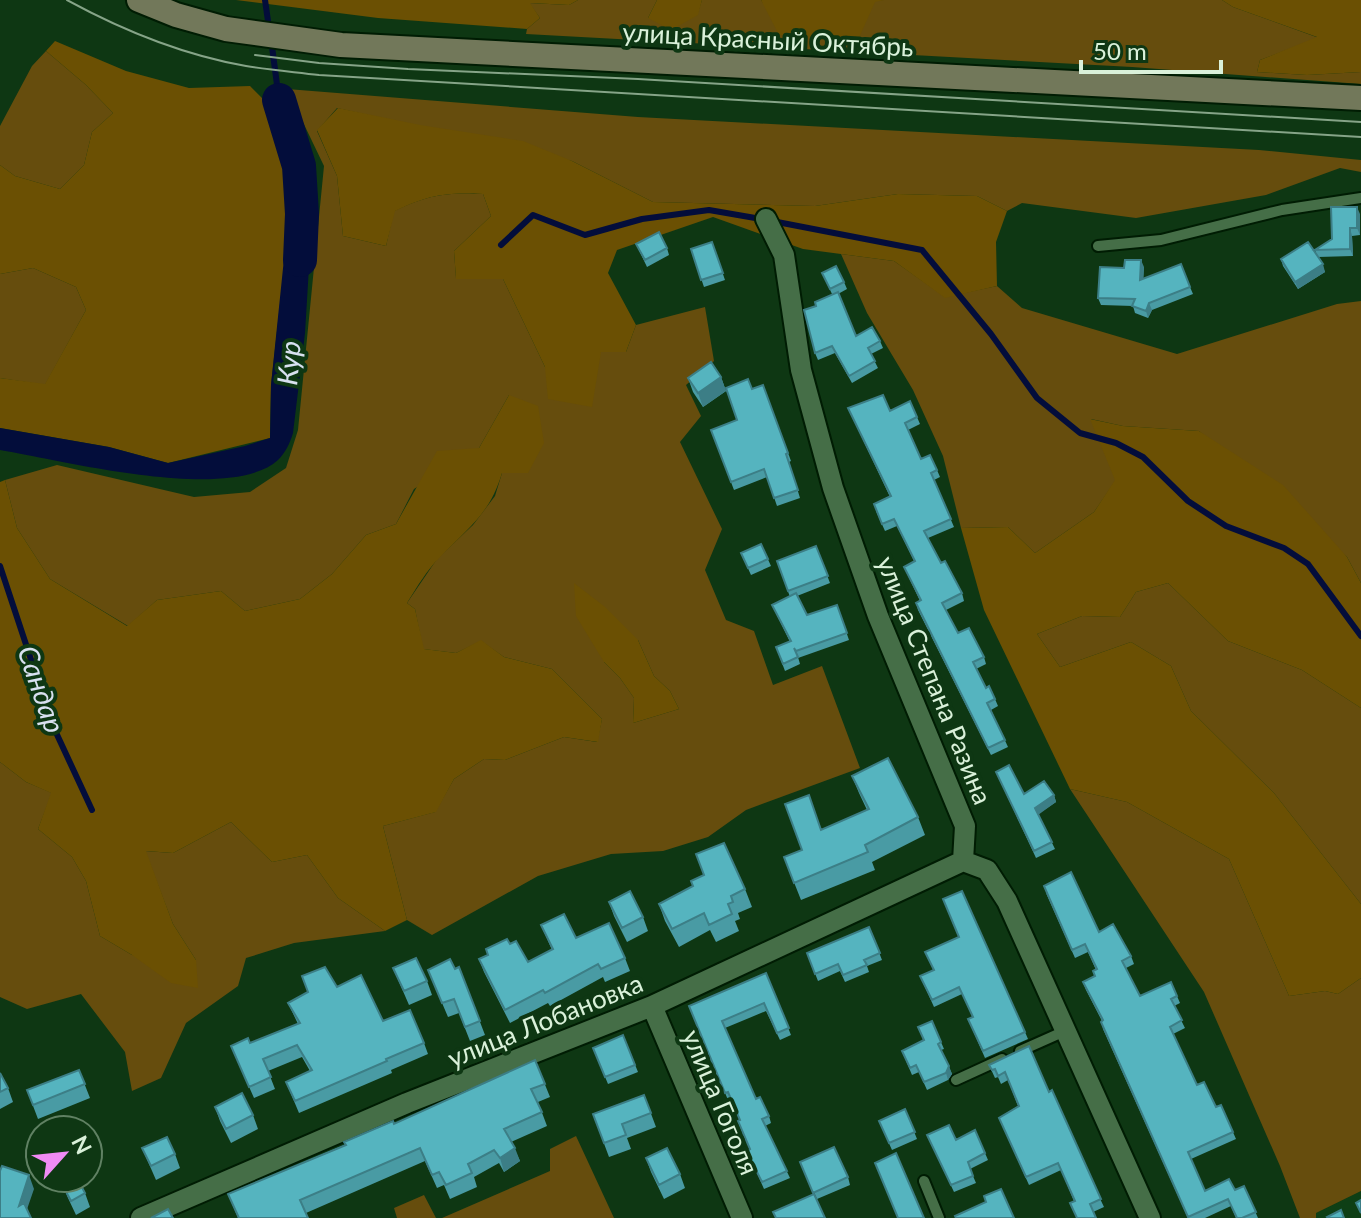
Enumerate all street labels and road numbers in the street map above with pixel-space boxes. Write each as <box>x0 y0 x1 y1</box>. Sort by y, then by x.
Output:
street label: улица Красный Октябрь <box>622 15 914 63</box>
street label: улица Степана Разина <box>871 551 999 809</box>
street label: улица Лобановка <box>443 966 647 1074</box>
street label: улица Гоголя <box>676 1025 766 1179</box>

